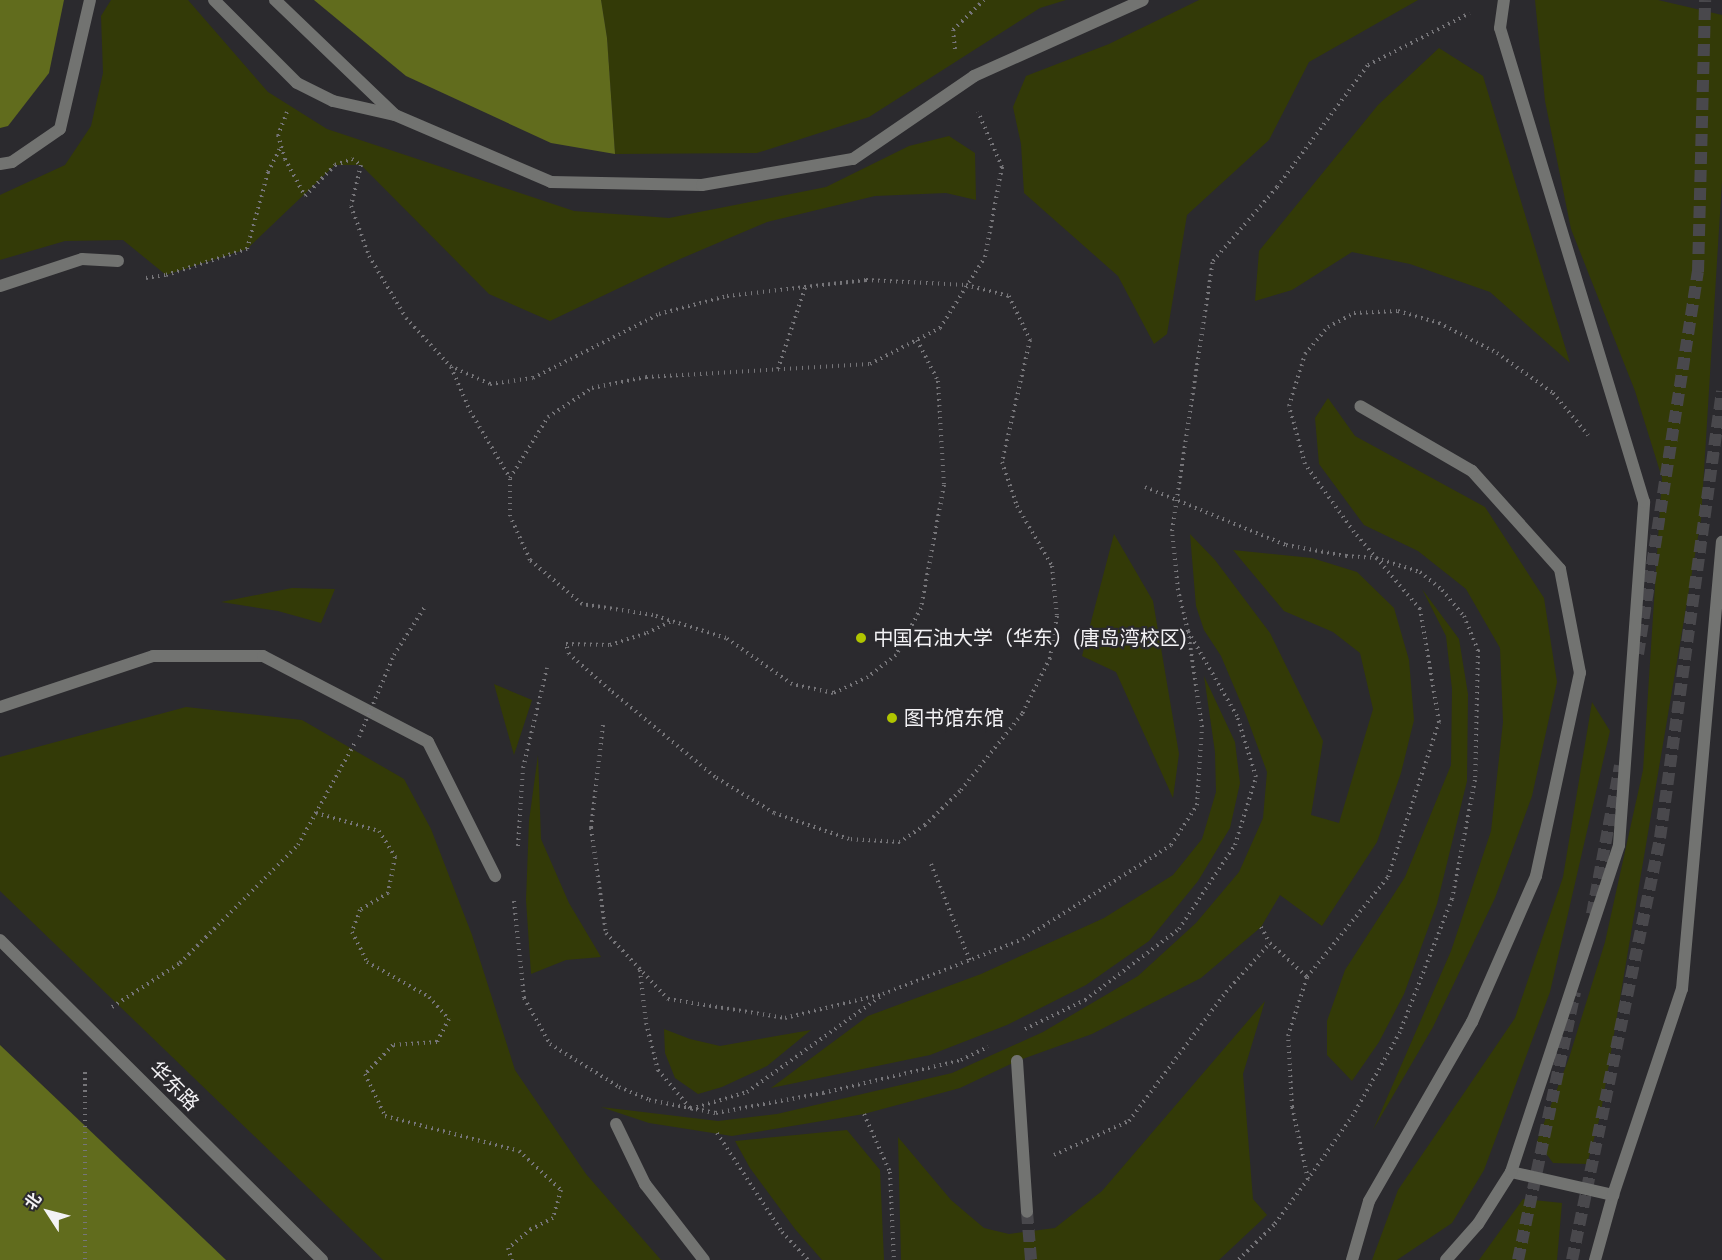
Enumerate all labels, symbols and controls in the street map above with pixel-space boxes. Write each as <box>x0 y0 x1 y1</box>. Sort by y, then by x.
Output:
place label: 中国石油大学（华东）(唐岛湾校区) <box>873 626 1187 650</box>
marker: 中国石油大学（华东）(唐岛湾校区) <box>854 631 868 645</box>
place label: 图书馆东馆 <box>904 706 1004 730</box>
marker: 图书馆东馆 <box>885 711 899 725</box>
street label: 华东路 <box>144 1056 204 1116</box>
north arrow <box>18 1182 78 1242</box>
text: 北 <box>21 1189 45 1213</box>

